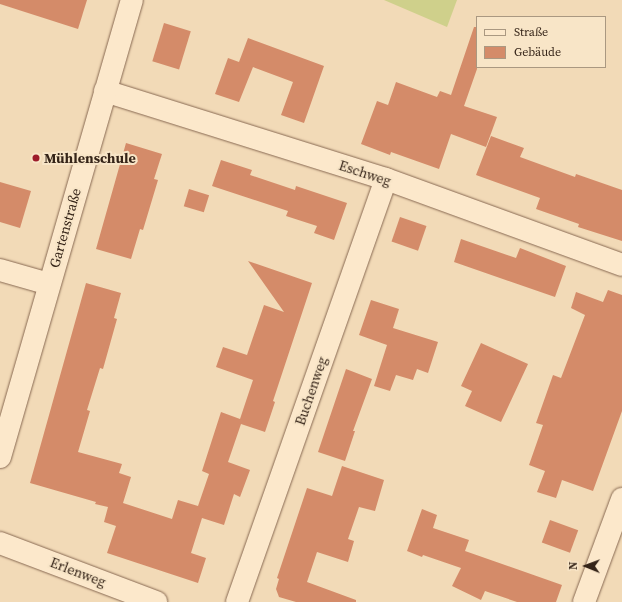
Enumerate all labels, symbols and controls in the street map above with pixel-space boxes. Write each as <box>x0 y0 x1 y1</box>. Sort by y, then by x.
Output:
legend <box>476 16 606 68</box>
text: Straße <box>514 24 548 40</box>
text: Gebäude <box>514 44 561 60</box>
place label: Mühlenschule <box>44 150 136 166</box>
marker: Mühlenschule <box>31 153 41 163</box>
street label: Eschweg <box>337 157 393 189</box>
street label: Gartenstraße <box>46 186 84 270</box>
street label: Buchenweg <box>291 354 331 428</box>
north arrow <box>566 546 606 586</box>
street label: Erlenweg <box>48 554 108 590</box>
text: N <box>566 562 581 570</box>

